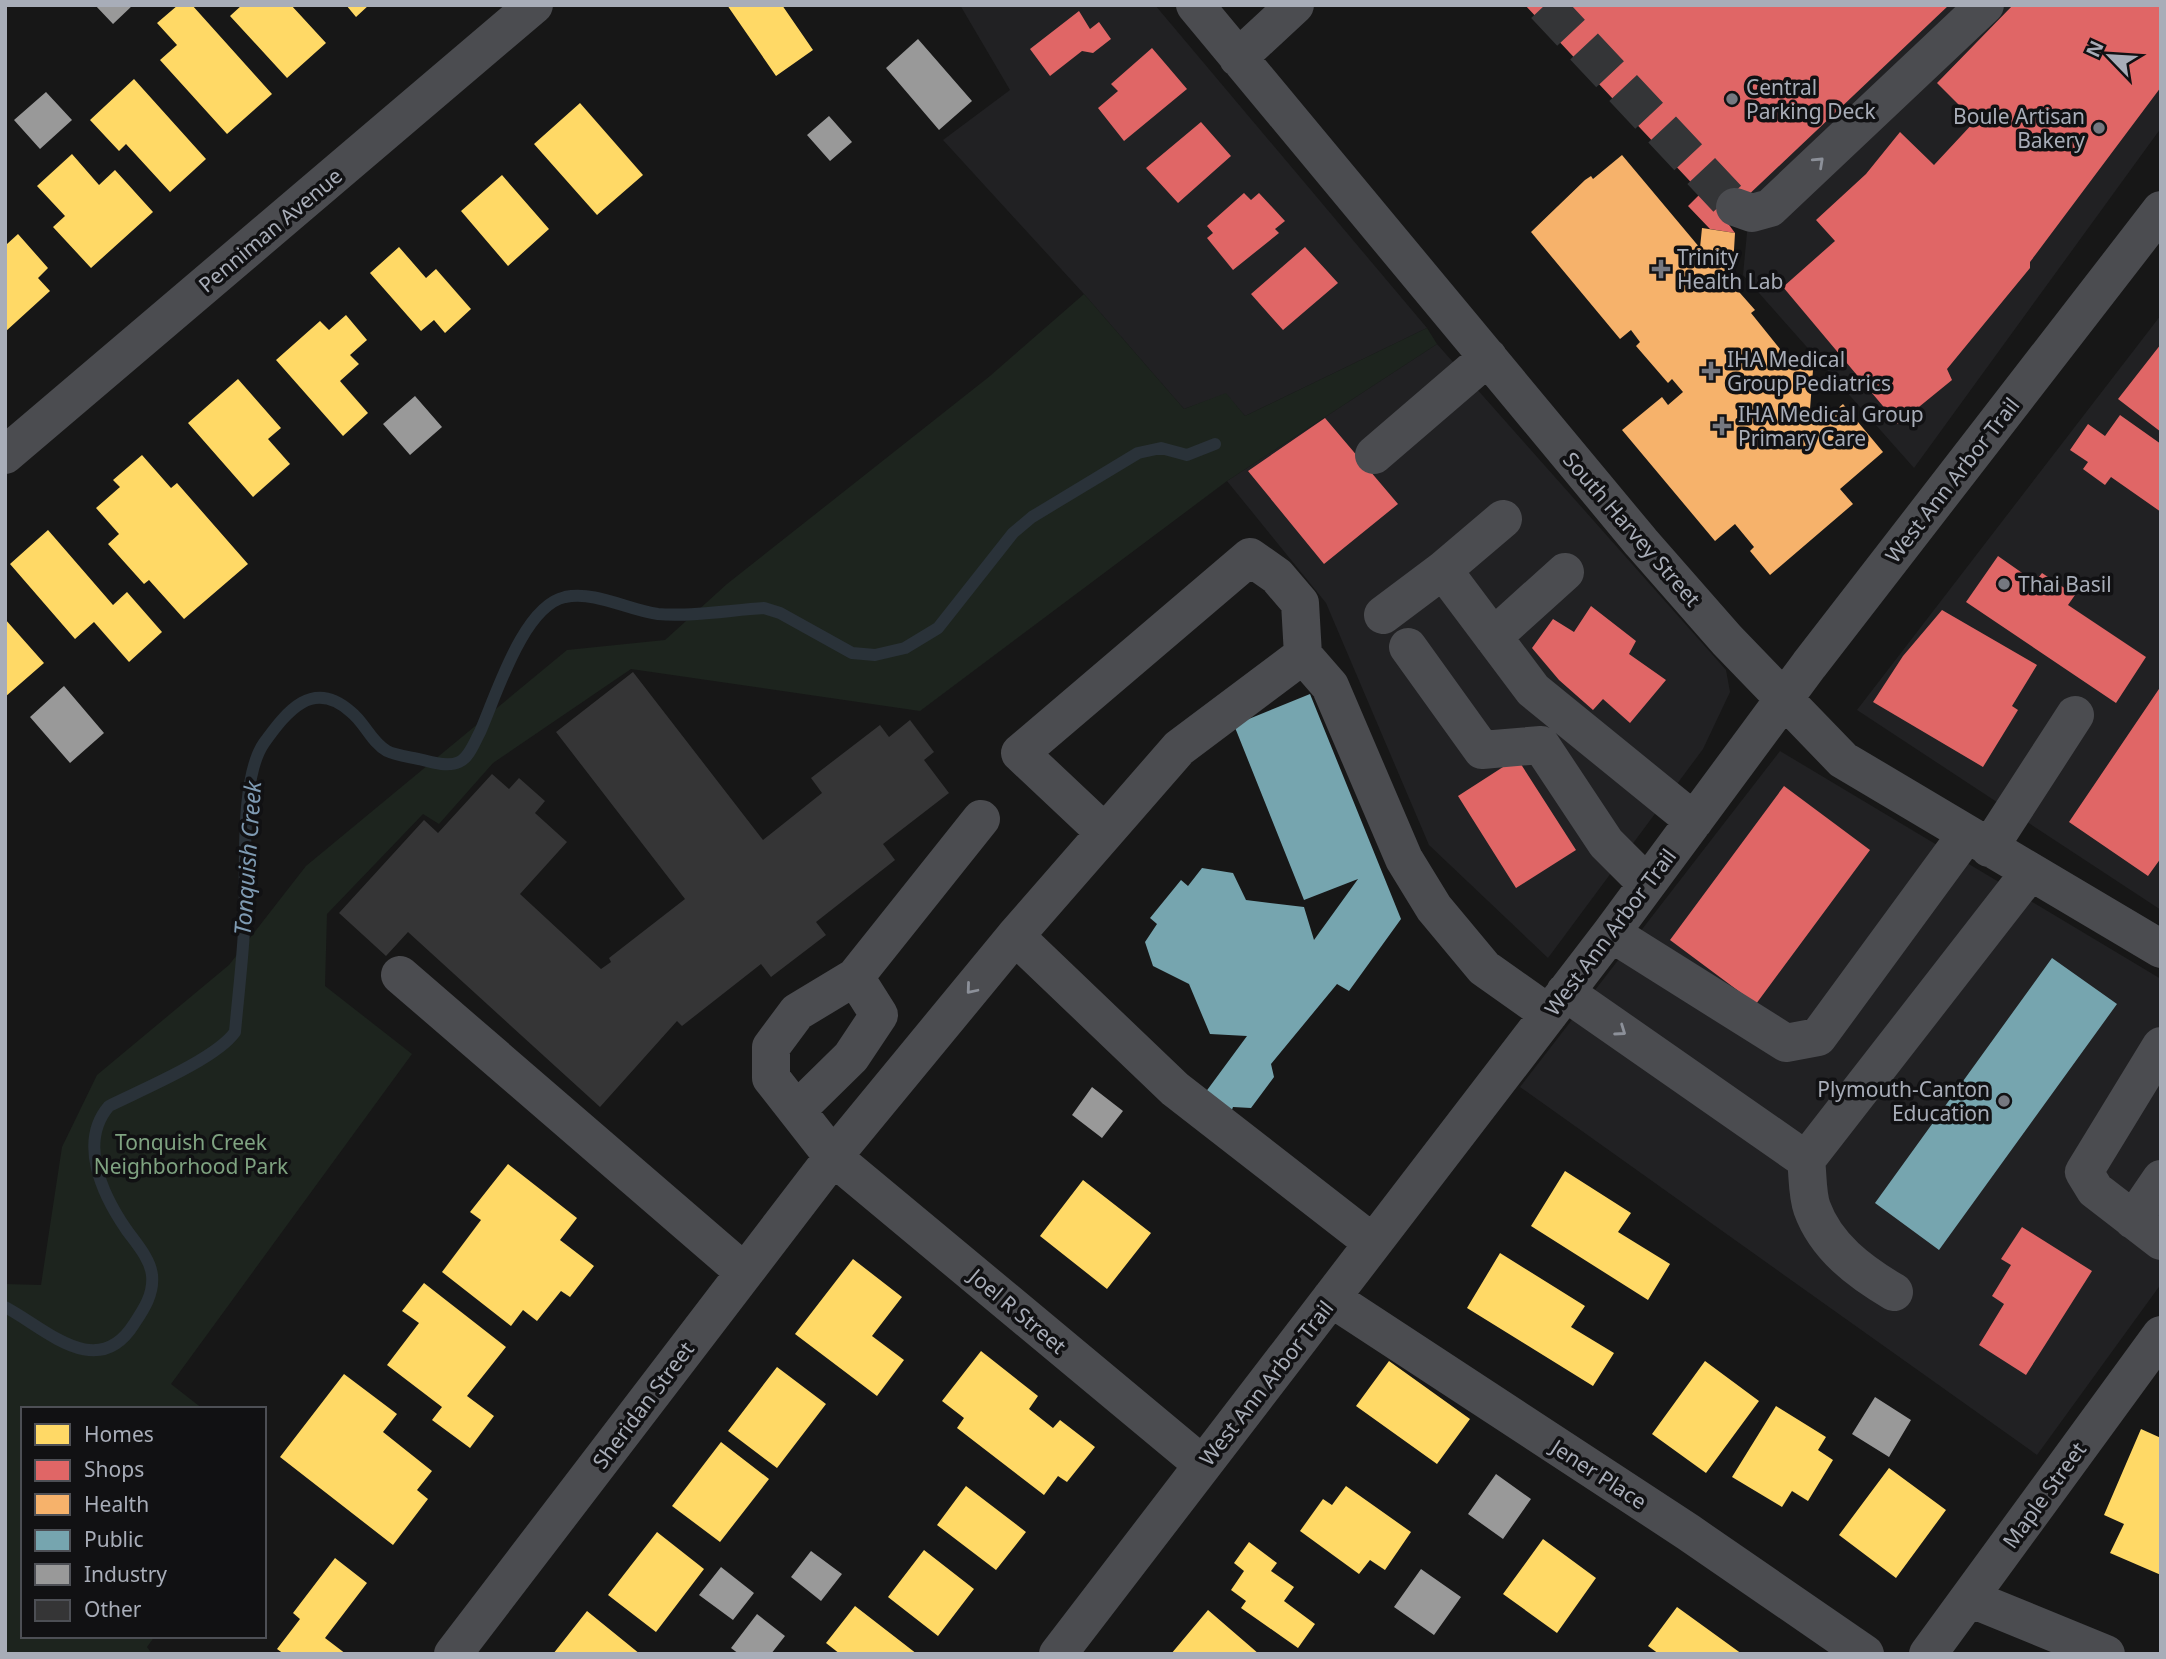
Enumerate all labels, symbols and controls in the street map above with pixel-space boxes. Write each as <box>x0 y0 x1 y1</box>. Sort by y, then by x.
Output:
north arrow <box>2075 21 2145 91</box>
text: N <box>2080 36 2110 61</box>
place label: Central Parking Deck <box>1746 73 1876 125</box>
marker: Central Parking Deck <box>1724 91 1740 107</box>
place label: Boule Artisan Bakery <box>1953 102 2085 154</box>
marker: Boule Artisan Bakery <box>2091 120 2107 136</box>
one-way arrow <box>1811 157 1824 170</box>
street label: Penniman Avenue <box>192 162 348 298</box>
place label: Trinity Health Lab <box>1677 243 1783 295</box>
marker: Trinity Health Lab <box>1651 259 1671 279</box>
place label: IHA Medical Group Pediatrics <box>1727 345 1891 397</box>
marker: IHA Medical Group Pediatrics <box>1701 361 1721 381</box>
street label: West Ann Arbor Trail <box>1879 392 2025 568</box>
place label: IHA Medical Group Primary Care <box>1738 400 1924 452</box>
marker: IHA Medical Group Primary Care <box>1712 416 1732 436</box>
street label: South Harvey Street <box>1557 446 1707 613</box>
place label: Thai Basil <box>2018 570 2112 598</box>
marker: Thai Basil <box>1996 576 2012 592</box>
water label: Tonquish Creek <box>226 778 268 936</box>
street label: West Ann Arbor Trail <box>1538 843 1682 1021</box>
one-way arrow <box>967 981 980 993</box>
one-way arrow <box>1613 1023 1626 1035</box>
place label: Plymouth-Canton Education <box>1817 1075 1990 1127</box>
marker: Plymouth-Canton Education <box>1996 1093 2012 1109</box>
park label: Tonquish Creek Neighborhood Park <box>94 1128 289 1180</box>
street label: Joel R Street <box>962 1261 1073 1360</box>
street label: West Ann Arbor Trail <box>1193 1295 1339 1471</box>
street label: Sheridan Street <box>586 1335 700 1474</box>
legend <box>21 1407 266 1638</box>
text: Homes <box>84 1420 154 1448</box>
street label: Jener Place <box>1544 1432 1652 1515</box>
street label: Maple Street <box>1996 1436 2092 1554</box>
text: Shops <box>84 1455 144 1483</box>
text: Health <box>84 1490 149 1518</box>
text: Public <box>84 1525 144 1553</box>
text: Industry <box>84 1560 167 1588</box>
text: Other <box>84 1595 142 1623</box>

